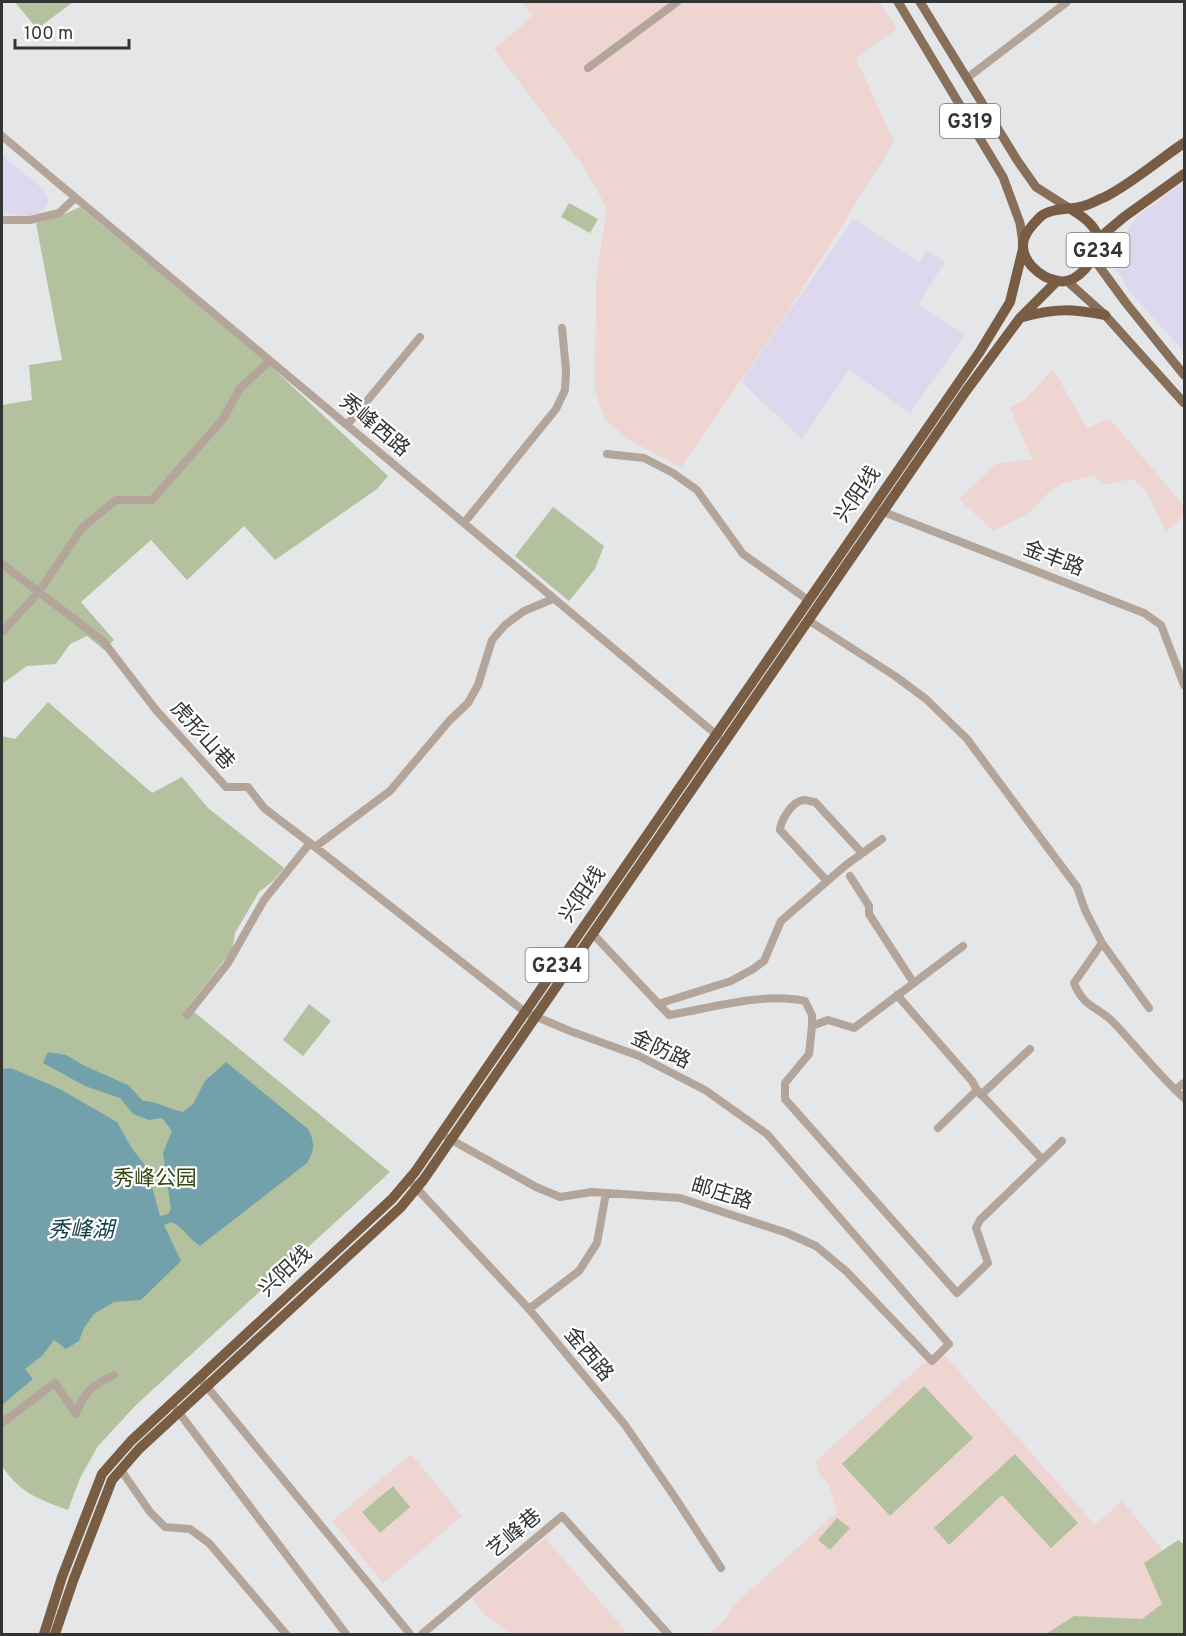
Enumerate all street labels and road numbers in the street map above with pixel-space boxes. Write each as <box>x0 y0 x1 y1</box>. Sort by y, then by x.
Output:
road number: G319 <box>940 104 1000 138</box>
road number: G234 <box>1066 233 1130 267</box>
street label: 秀峰西路 <box>333 389 415 463</box>
street label: 兴阳线 <box>829 461 887 528</box>
street label: 金丰路 <box>1019 536 1088 583</box>
street label: 虎形山巷 <box>164 696 240 776</box>
street label: 兴阳线 <box>554 861 612 928</box>
road number: G234 <box>526 948 588 982</box>
street label: 金防路 <box>626 1025 695 1076</box>
street label: 邮庄路 <box>687 1172 756 1217</box>
street label: 兴阳线 <box>254 1241 318 1303</box>
street label: 金西路 <box>557 1322 618 1388</box>
street label: 艺峰巷 <box>482 1504 548 1565</box>

